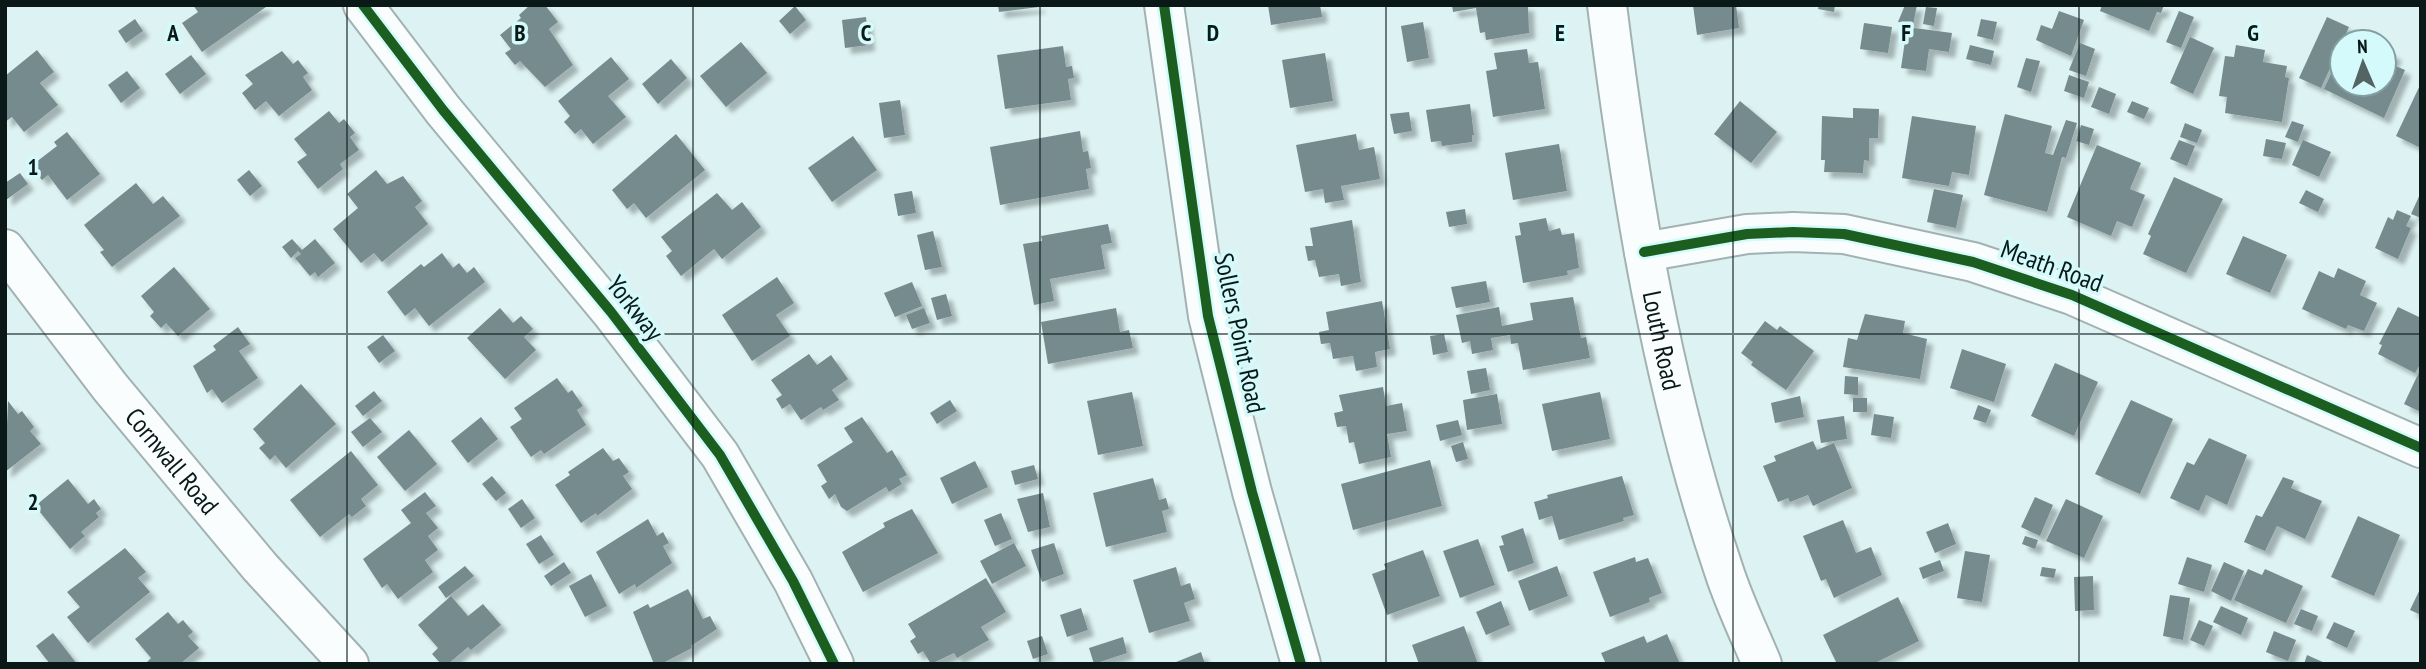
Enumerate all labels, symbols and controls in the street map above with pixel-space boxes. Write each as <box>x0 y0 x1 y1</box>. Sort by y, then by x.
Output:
text: A <box>166 18 179 47</box>
text: B <box>514 18 526 47</box>
text: C <box>861 18 872 47</box>
text: D <box>1207 18 1219 47</box>
text: E <box>1555 18 1565 47</box>
text: F <box>1901 18 1911 47</box>
text: G <box>2247 18 2259 47</box>
north arrow <box>2328 28 2398 98</box>
text: N <box>2357 34 2368 58</box>
text: 1 <box>28 152 39 181</box>
street label: Meath Road <box>1997 232 2108 299</box>
street label: Sollers Point Road <box>1207 250 1274 416</box>
street label: Yorkway <box>600 268 671 347</box>
street label: Louth Road <box>1636 288 1689 393</box>
street label: Cornwall Road <box>118 401 226 521</box>
text: 2 <box>28 487 39 516</box>

